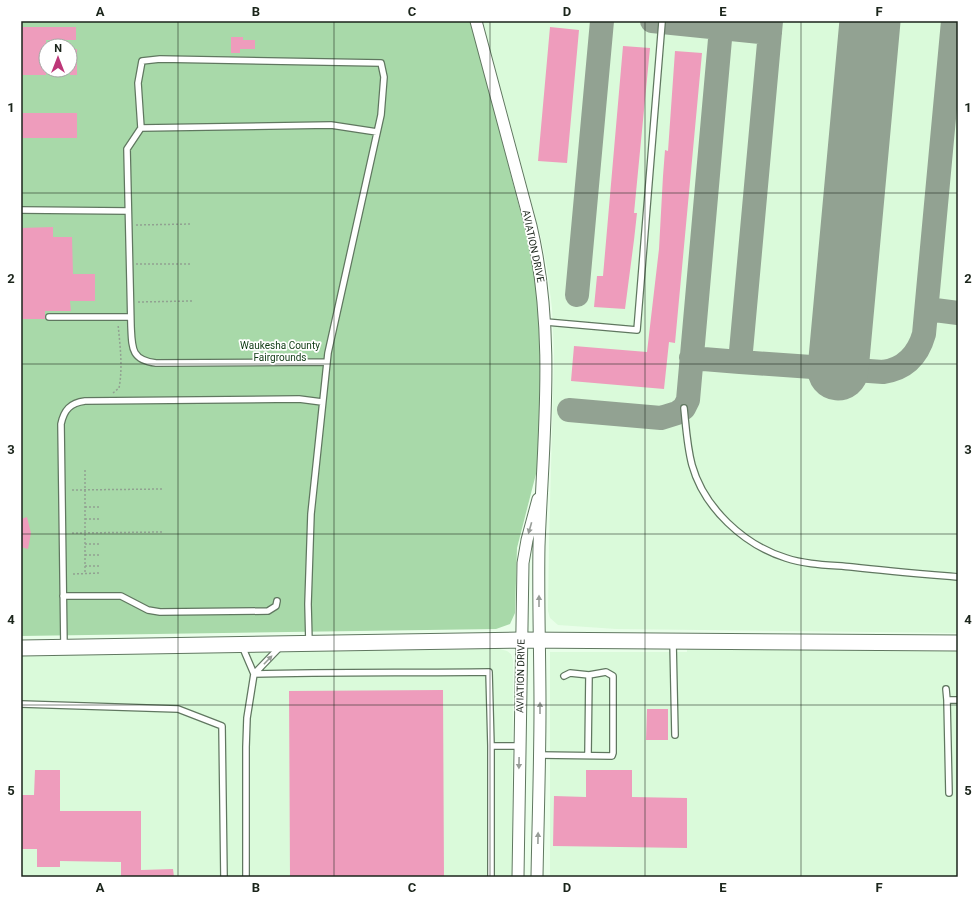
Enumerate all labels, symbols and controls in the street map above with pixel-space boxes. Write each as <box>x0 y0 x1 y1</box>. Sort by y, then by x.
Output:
text: A <box>96 4 105 19</box>
text: B <box>252 4 260 19</box>
text: C <box>408 4 417 19</box>
text: D <box>563 4 571 19</box>
text: E <box>719 4 727 19</box>
text: F <box>875 4 883 19</box>
north arrow <box>38 38 78 78</box>
text: N <box>54 42 62 55</box>
text: 1 <box>7 100 15 115</box>
text: 1 <box>964 100 972 115</box>
street label: AVIATION DRIVE <box>520 209 547 284</box>
text: 2 <box>7 271 15 286</box>
text: 2 <box>964 271 972 286</box>
park label: Waukesha County Fairgrounds <box>240 340 320 363</box>
text: 3 <box>7 442 15 457</box>
text: 3 <box>964 442 972 457</box>
one-way arrow <box>527 522 533 534</box>
one-way arrow <box>536 594 542 607</box>
text: 4 <box>7 612 15 627</box>
text: 4 <box>964 612 972 627</box>
street label: AVIATION DRIVE <box>514 639 527 713</box>
one-way arrow <box>263 655 273 665</box>
one-way arrow <box>537 701 543 714</box>
one-way arrow <box>516 757 522 770</box>
text: 5 <box>7 783 15 798</box>
text: 5 <box>964 783 972 798</box>
one-way arrow <box>535 831 541 844</box>
text: A <box>96 880 105 895</box>
text: B <box>252 880 260 895</box>
text: C <box>408 880 417 895</box>
text: D <box>563 880 571 895</box>
text: E <box>719 880 727 895</box>
text: F <box>875 880 883 895</box>

